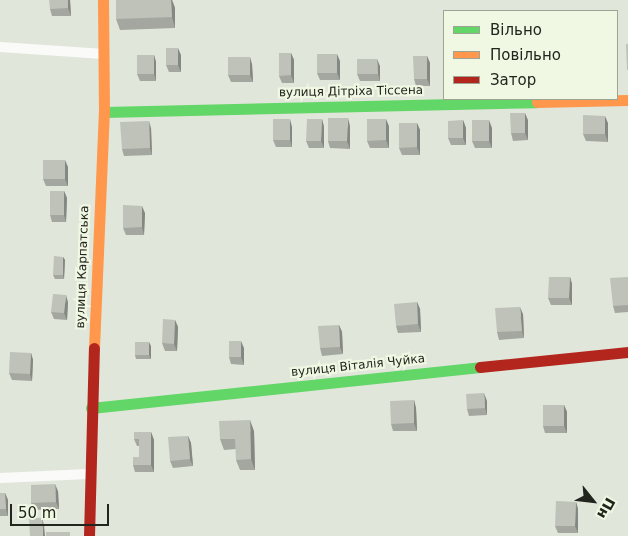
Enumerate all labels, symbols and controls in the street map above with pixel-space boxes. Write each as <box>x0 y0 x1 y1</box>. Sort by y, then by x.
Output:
legend <box>443 10 618 100</box>
text: Вільно <box>490 21 542 39</box>
text: Повільно <box>490 46 561 64</box>
text: Затор <box>490 71 536 89</box>
street label: вулиця Дітріха Тіссена <box>279 84 423 100</box>
street label: вулиця Карпатська <box>74 205 92 329</box>
street label: вулиця Віталія Чуйка <box>290 352 426 380</box>
north arrow <box>568 476 618 526</box>
scale bar <box>12 494 111 526</box>
text: Пн <box>594 495 618 521</box>
text: 50 m <box>18 504 56 522</box>

